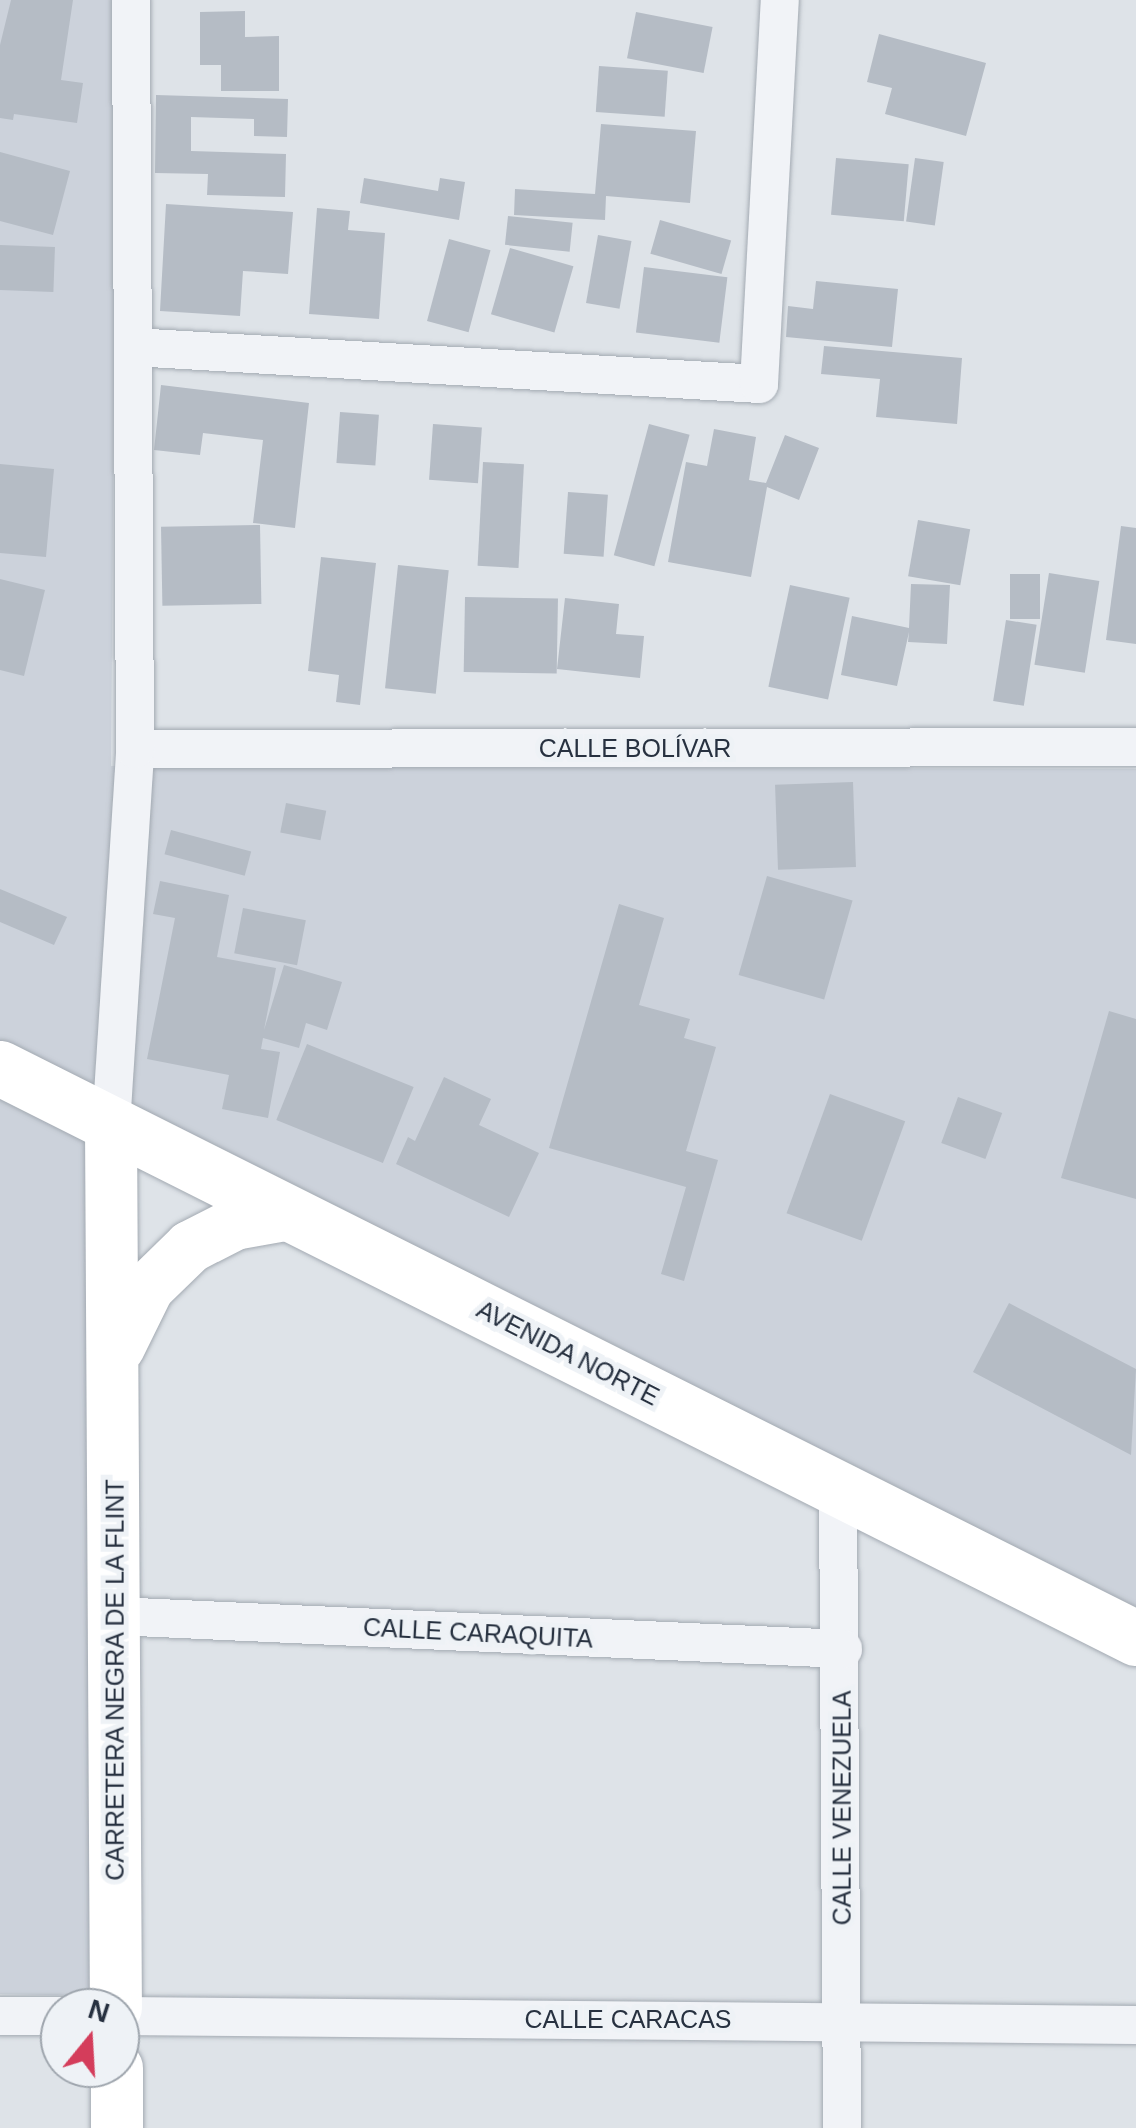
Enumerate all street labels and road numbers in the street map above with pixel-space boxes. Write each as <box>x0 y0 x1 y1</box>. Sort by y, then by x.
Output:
street label: CALLE BOLÍVAR <box>539 733 731 763</box>
street label: AVENIDA NORTE <box>471 1294 665 1412</box>
street label: CARRETERA NEGRA DE LA FLINT <box>100 1477 130 1883</box>
street label: CALLE CARAQUITA <box>362 1612 594 1654</box>
street label: CALLE VENEZUELA <box>827 1691 857 1925</box>
street label: CALLE CARACAS <box>524 2004 732 2034</box>

